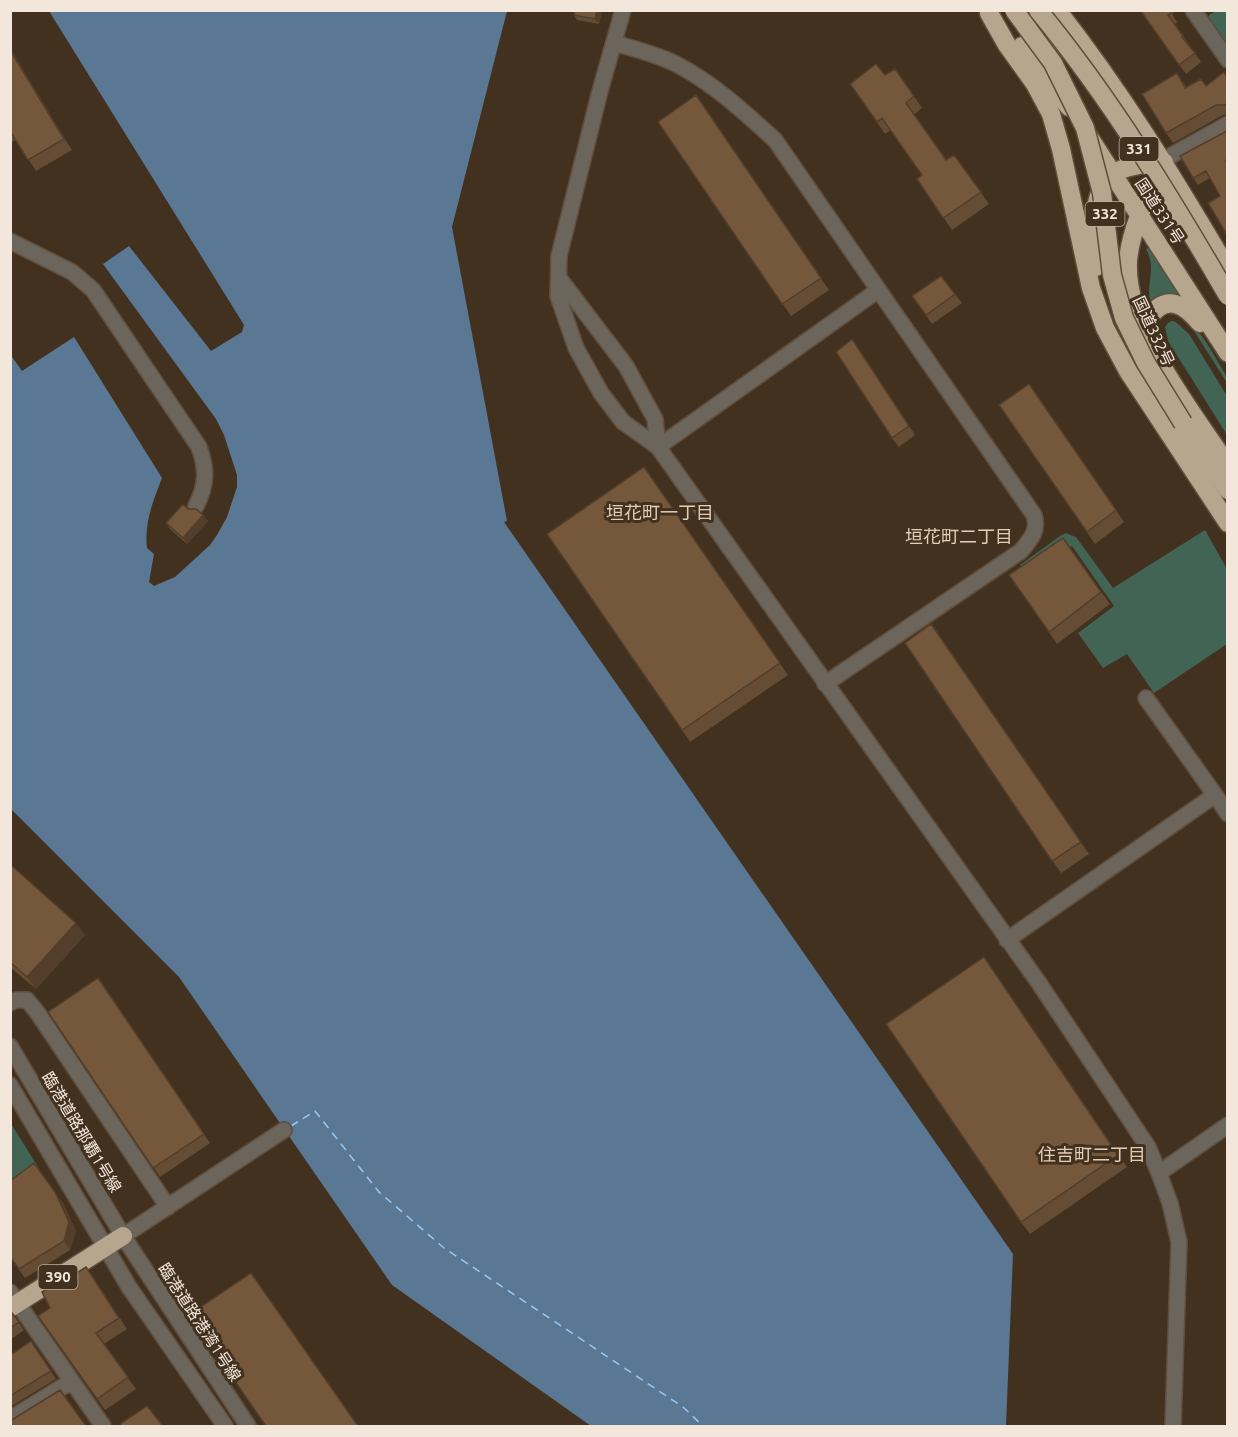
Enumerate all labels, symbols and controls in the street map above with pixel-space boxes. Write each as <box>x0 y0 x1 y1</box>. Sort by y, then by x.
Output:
road number: 331 <box>1120 137 1158 161</box>
street label: 国道331号 <box>1132 175 1188 247</box>
road number: 332 <box>1086 202 1124 226</box>
street label: 国道332号 <box>1130 293 1178 369</box>
district label: 垣花町一丁目 <box>606 502 714 522</box>
district label: 垣花町二丁目 <box>905 526 1013 546</box>
street label: 臨港道路那覇1号線 <box>39 1069 125 1195</box>
district label: 住吉町二丁目 <box>1038 1144 1146 1164</box>
street label: 臨港道路港湾1号線 <box>155 1260 245 1384</box>
road number: 390 <box>38 1265 78 1289</box>

